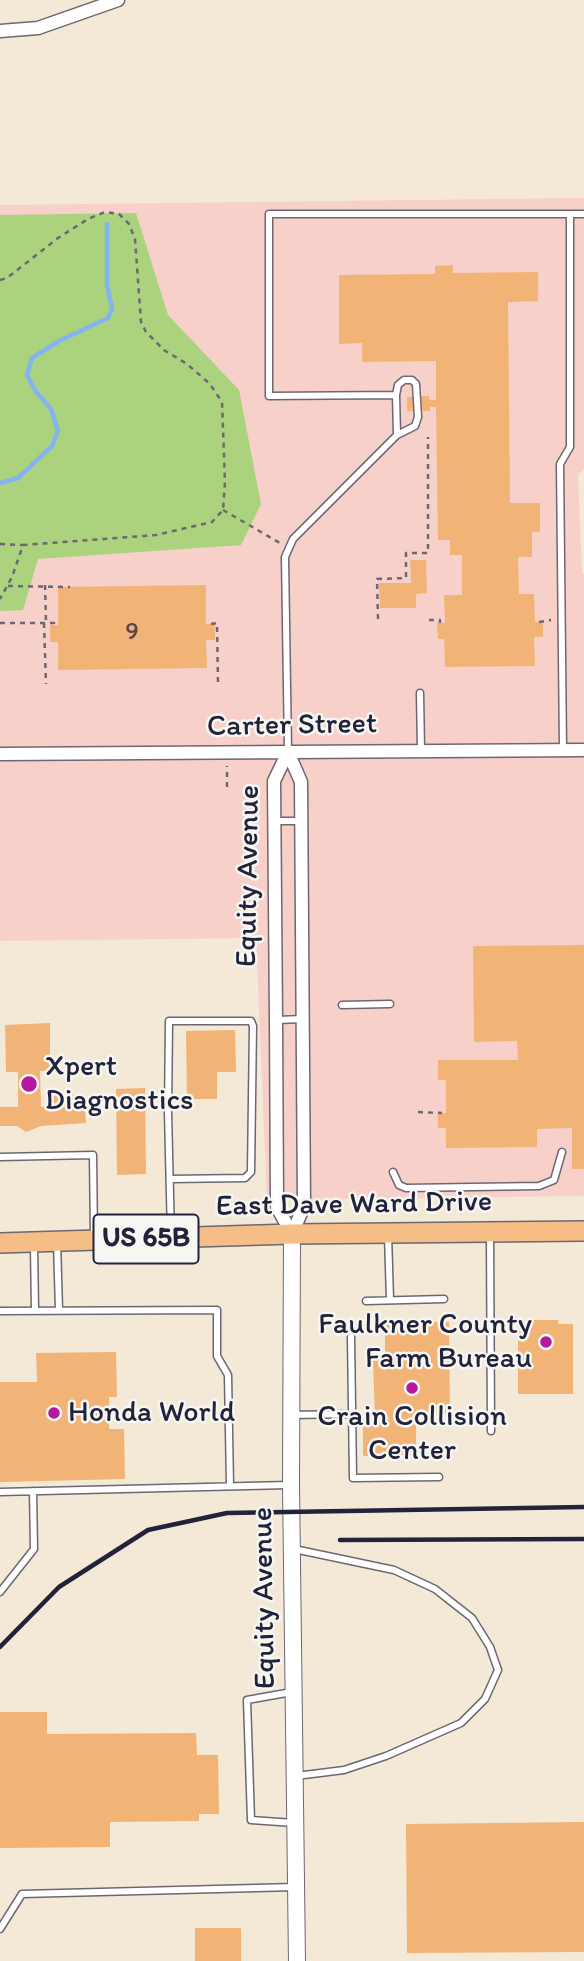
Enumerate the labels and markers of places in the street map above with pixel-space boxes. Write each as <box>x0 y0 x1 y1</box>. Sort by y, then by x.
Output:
place label: Xpert Diagnostics <box>45 1049 194 1120</box>
marker: Xpert Diagnostics <box>19 1074 39 1094</box>
place label: Faulkner County Farm Bureau <box>318 1307 532 1378</box>
marker: Faulkner County Farm Bureau <box>538 1334 554 1350</box>
marker: Crain Collision Center <box>404 1380 420 1396</box>
place label: Honda World <box>68 1395 235 1431</box>
place label: Crain Collision Center <box>317 1399 507 1470</box>
marker: Honda World <box>46 1405 62 1421</box>

